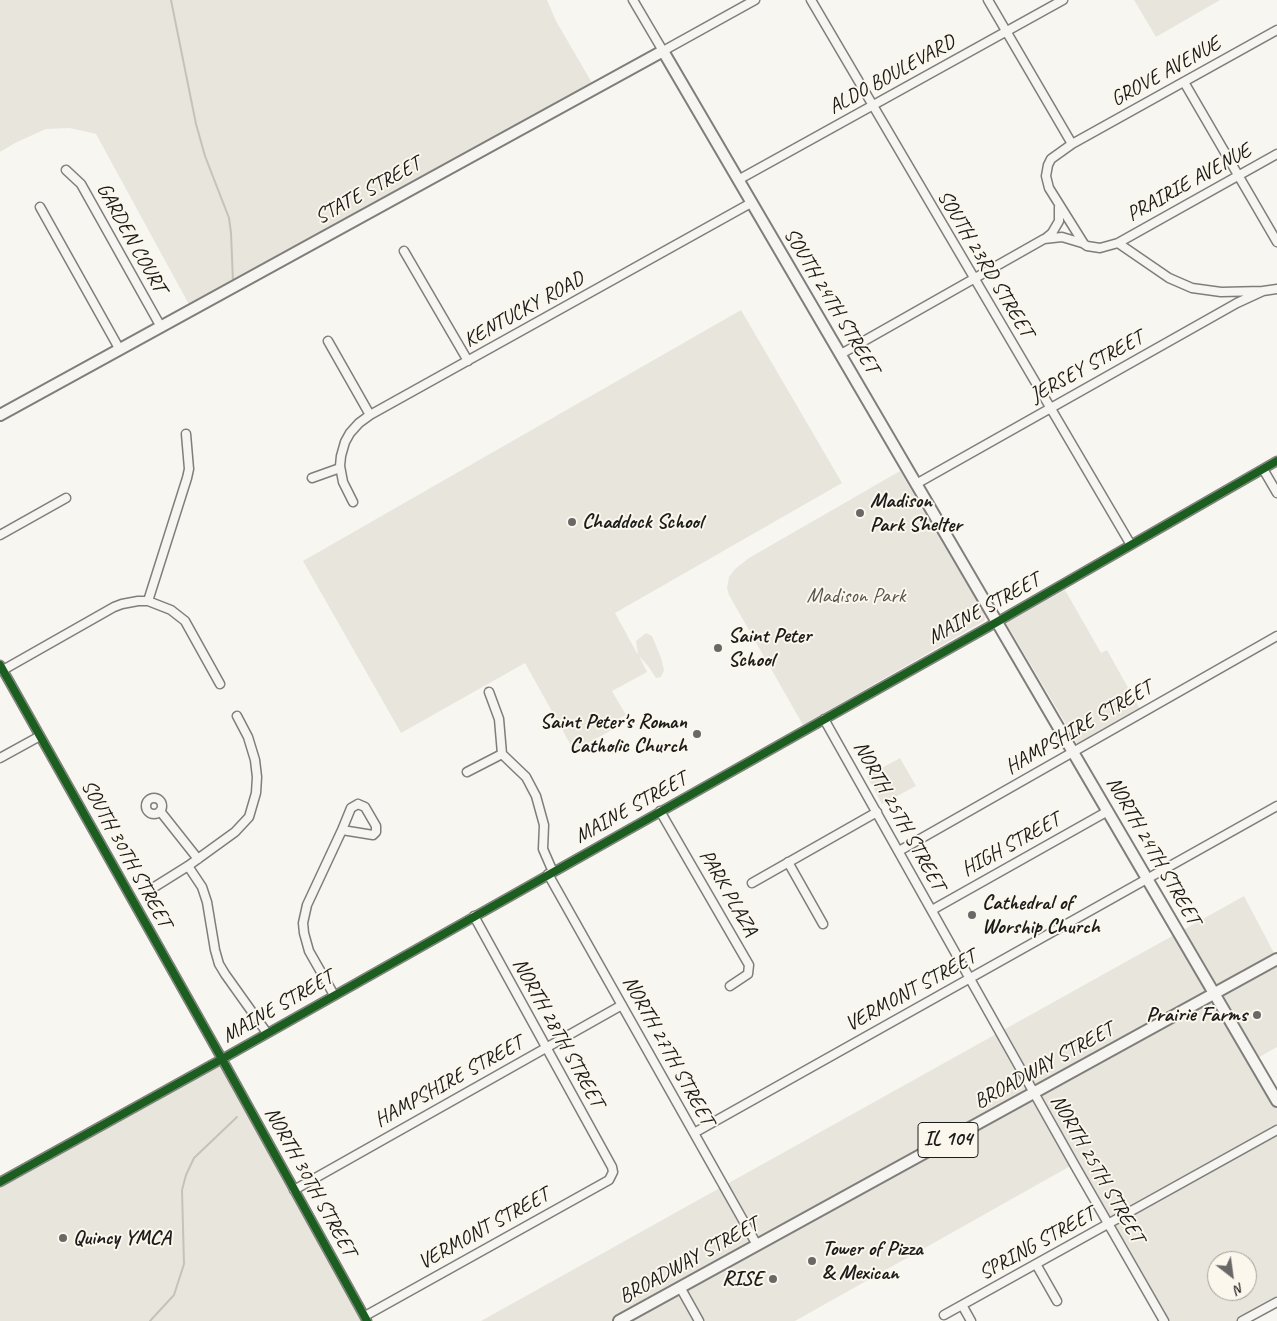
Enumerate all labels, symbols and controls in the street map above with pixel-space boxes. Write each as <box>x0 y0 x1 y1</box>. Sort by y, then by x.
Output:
street label: ALDO BOULEVARD <box>824 30 960 120</box>
street label: GROVE AVENUE <box>1107 32 1225 112</box>
street label: PRAIRIE AVENUE <box>1122 138 1256 228</box>
street label: STATE STREET <box>311 152 425 230</box>
street label: GARDEN COURT <box>91 179 171 297</box>
street label: SOUTH 23RD STREET <box>931 186 1039 342</box>
street label: SOUTH 24TH STREET <box>778 224 884 378</box>
street label: KENTUCKY ROAD <box>460 267 588 353</box>
street label: JERSEY STREET <box>1026 325 1148 409</box>
place label: Madison Park Shelter <box>870 488 962 538</box>
marker: Madison Park Shelter <box>854 507 866 519</box>
place label: Chaddock School <box>582 509 703 535</box>
marker: Chaddock School <box>566 516 578 528</box>
street label: MAINE STREET <box>923 568 1045 650</box>
park label: Madison Park <box>807 583 905 609</box>
place label: Saint Peter School <box>728 623 811 673</box>
marker: Saint Peter School <box>712 642 724 654</box>
street label: HAMPSHIRE STREET <box>1001 676 1157 780</box>
place label: Saint Peter's Roman Catholic Church <box>540 709 687 759</box>
marker: Saint Peter's Roman Catholic Church <box>691 728 703 740</box>
street label: NORTH 25TH STREET <box>847 737 951 895</box>
street label: MAINE STREET <box>570 767 692 849</box>
street label: NORTH 24TH STREET <box>1100 772 1206 930</box>
street label: SOUTH 30TH STREET <box>75 776 177 932</box>
street label: HIGH STREET <box>957 807 1065 883</box>
street label: PARK PLAZA <box>693 845 763 941</box>
place label: Cathedral of Worship Church <box>982 890 1100 940</box>
marker: Cathedral of Worship Church <box>966 909 978 921</box>
street label: VERMONT STREET <box>841 945 981 1037</box>
street label: NORTH 28TH STREET <box>506 954 610 1112</box>
street label: MAINE STREET <box>218 965 338 1049</box>
street label: NORTH 27TH STREET <box>616 972 720 1130</box>
place label: Prairie Farms <box>1146 1002 1247 1028</box>
marker: Prairie Farms <box>1251 1009 1263 1021</box>
street label: BROADWAY STREET <box>970 1017 1118 1115</box>
street label: HAMPSHIRE STREET <box>370 1031 528 1133</box>
street label: NORTH 25TH STREET <box>1044 1090 1150 1248</box>
street label: NORTH 30TH STREET <box>258 1103 362 1261</box>
road number: IL 104 <box>918 1122 978 1158</box>
street label: VERMONT STREET <box>414 1183 554 1275</box>
street label: SPRING STREET <box>975 1202 1099 1286</box>
street label: BROADWAY STREET <box>615 1212 763 1310</box>
place label: Quincy YMCA <box>73 1225 171 1251</box>
marker: Quincy YMCA <box>57 1232 69 1244</box>
place label: Tower of Pizza & Mexican <box>822 1236 923 1286</box>
north arrow <box>1207 1251 1257 1301</box>
marker: Tower of Pizza & Mexican <box>806 1255 818 1267</box>
place label: RISE <box>722 1266 763 1292</box>
marker: RISE <box>767 1273 779 1285</box>
text: N <box>1231 1279 1247 1298</box>

